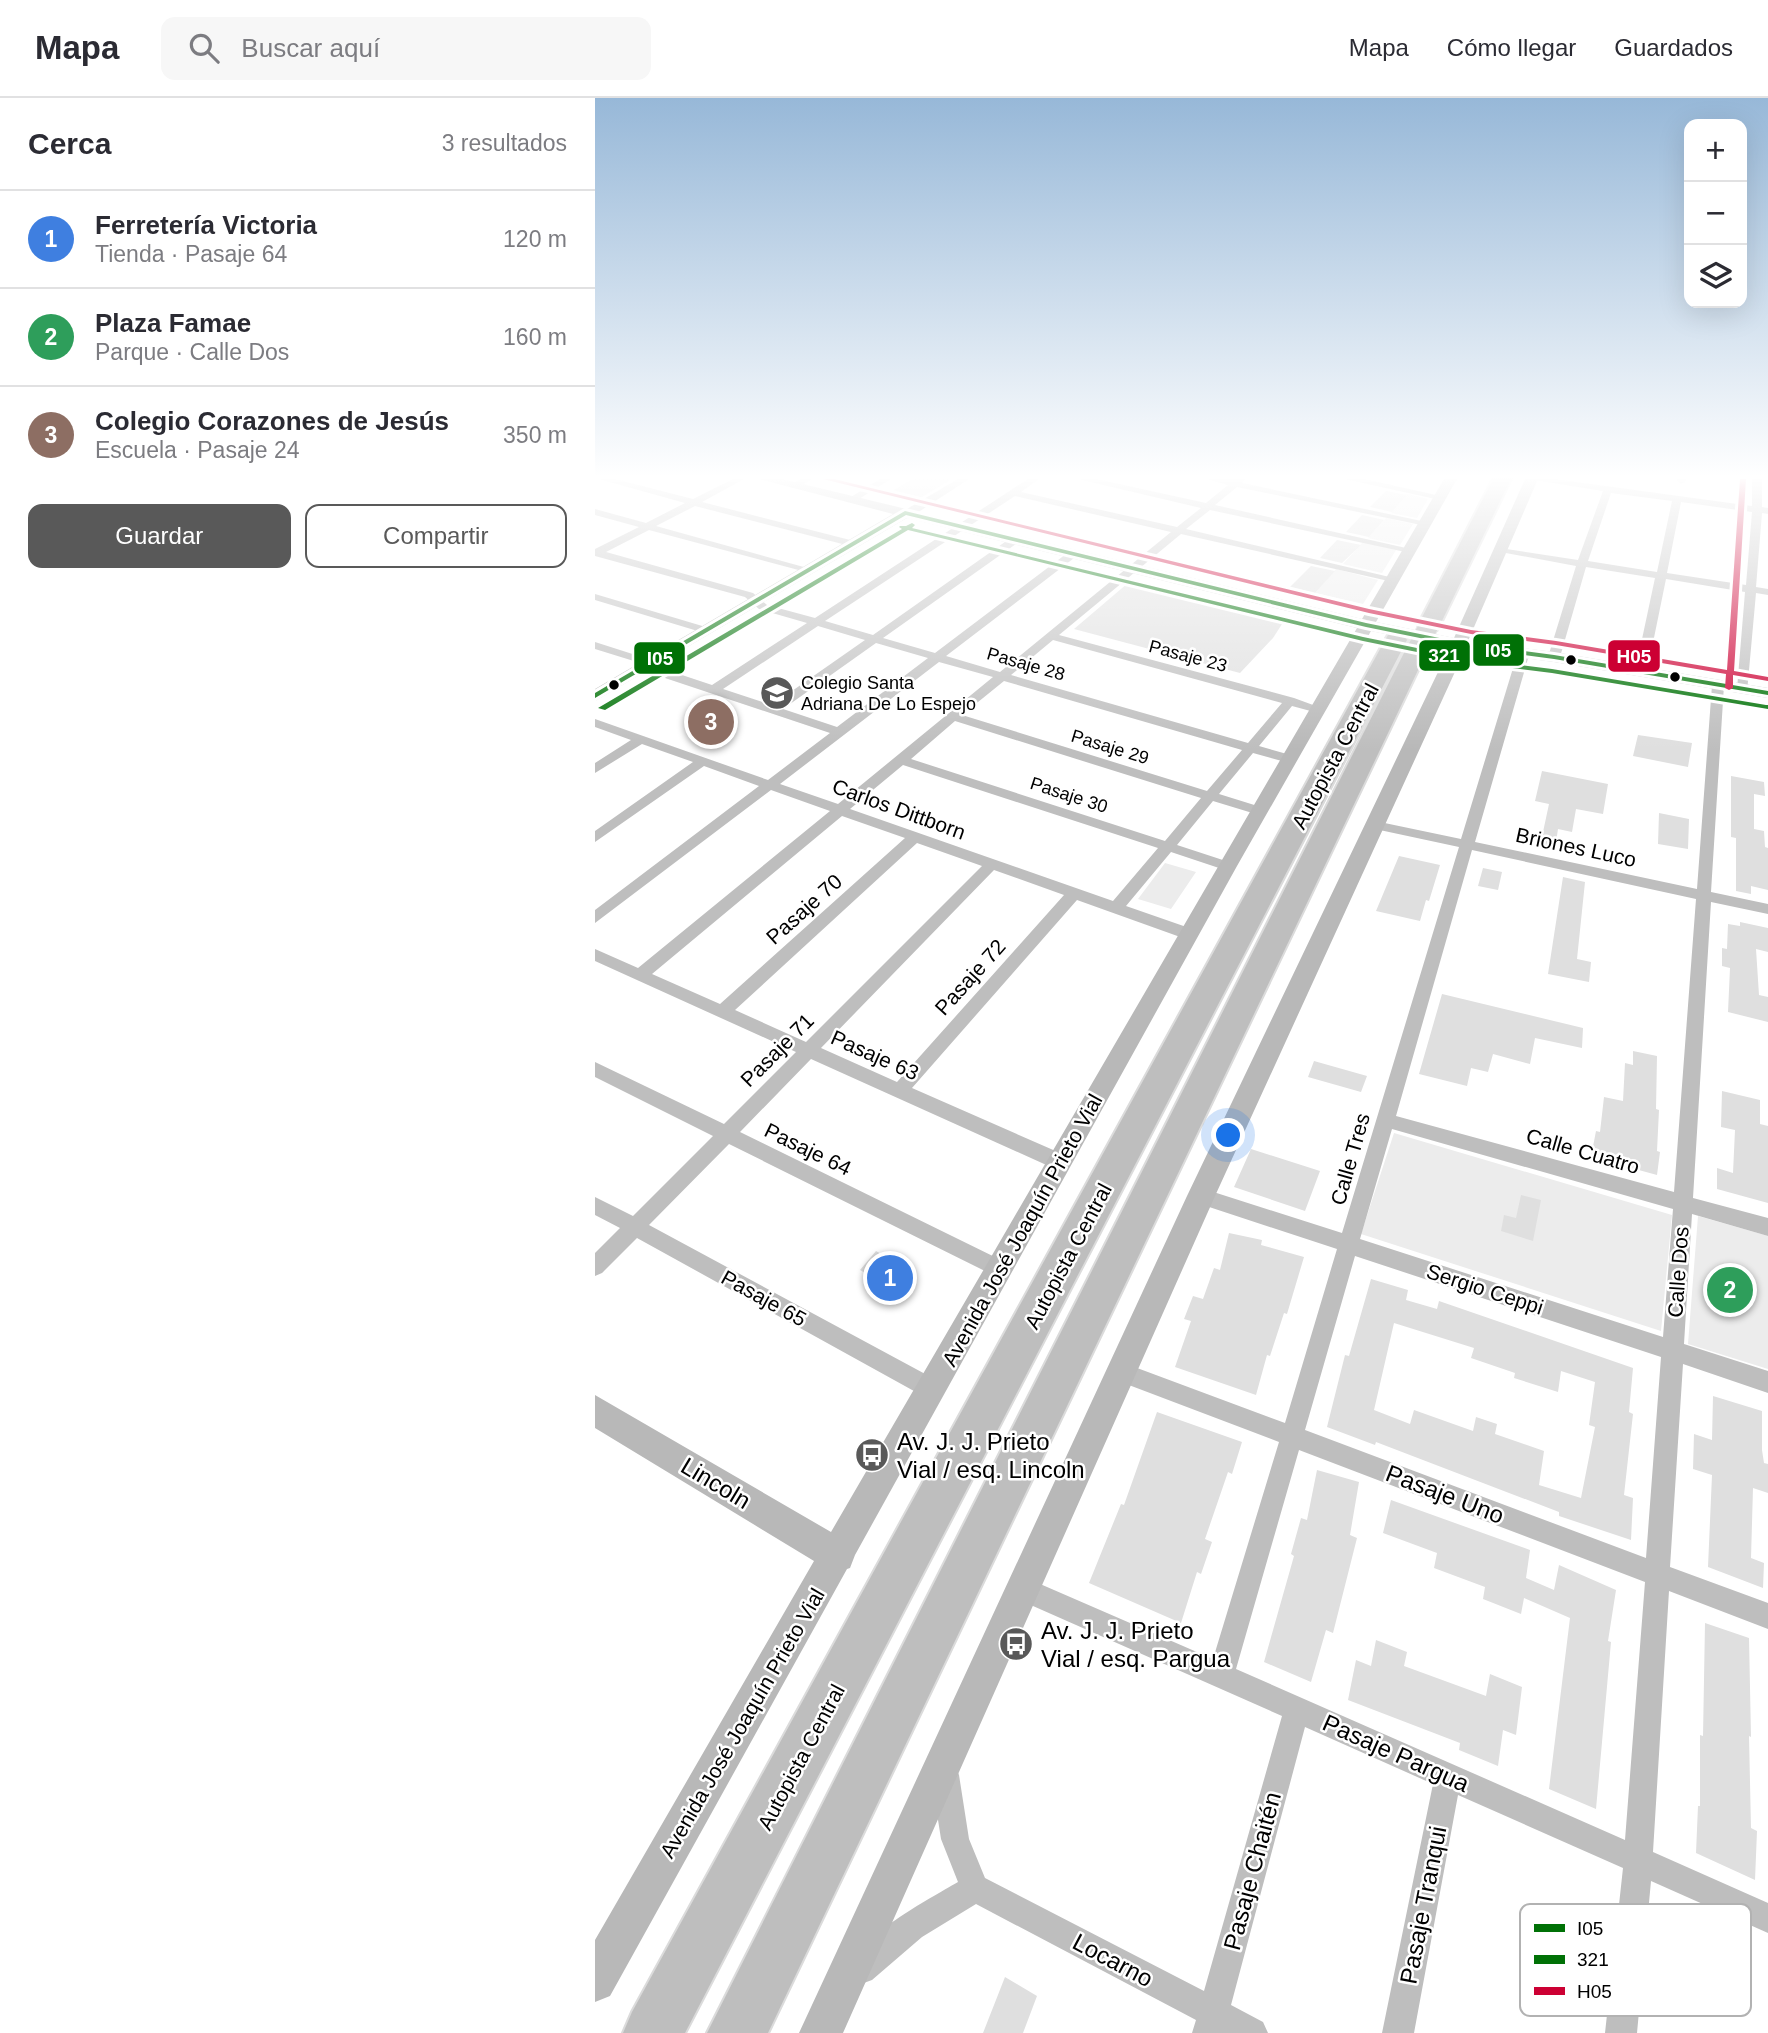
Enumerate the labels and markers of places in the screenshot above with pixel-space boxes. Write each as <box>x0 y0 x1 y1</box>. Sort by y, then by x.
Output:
unlabelled marker <box>1564 653 1578 667</box>
unlabelled marker <box>1668 670 1682 684</box>
place label: Colegio Santa Adriana De Lo Espejo <box>801 673 976 714</box>
school or university icon: Colegio Santa Adriana De Lo Espejo <box>758 674 796 712</box>
unlabelled marker <box>607 678 621 692</box>
pin: 3 <box>688 696 734 748</box>
pin: 1 <box>867 1252 913 1304</box>
pin: 2 <box>1707 1264 1753 1316</box>
place label: Av. J. J. Prieto Vial / esq. Lincoln <box>897 1428 1085 1483</box>
bus stop icon: Av. J. J. Prieto Vial / esq. Lincoln <box>853 1436 891 1474</box>
place label: Av. J. J. Prieto Vial / esq. Pargua <box>1041 1617 1231 1672</box>
bus stop icon: Av. J. J. Prieto Vial / esq. Pargua <box>997 1625 1035 1663</box>

